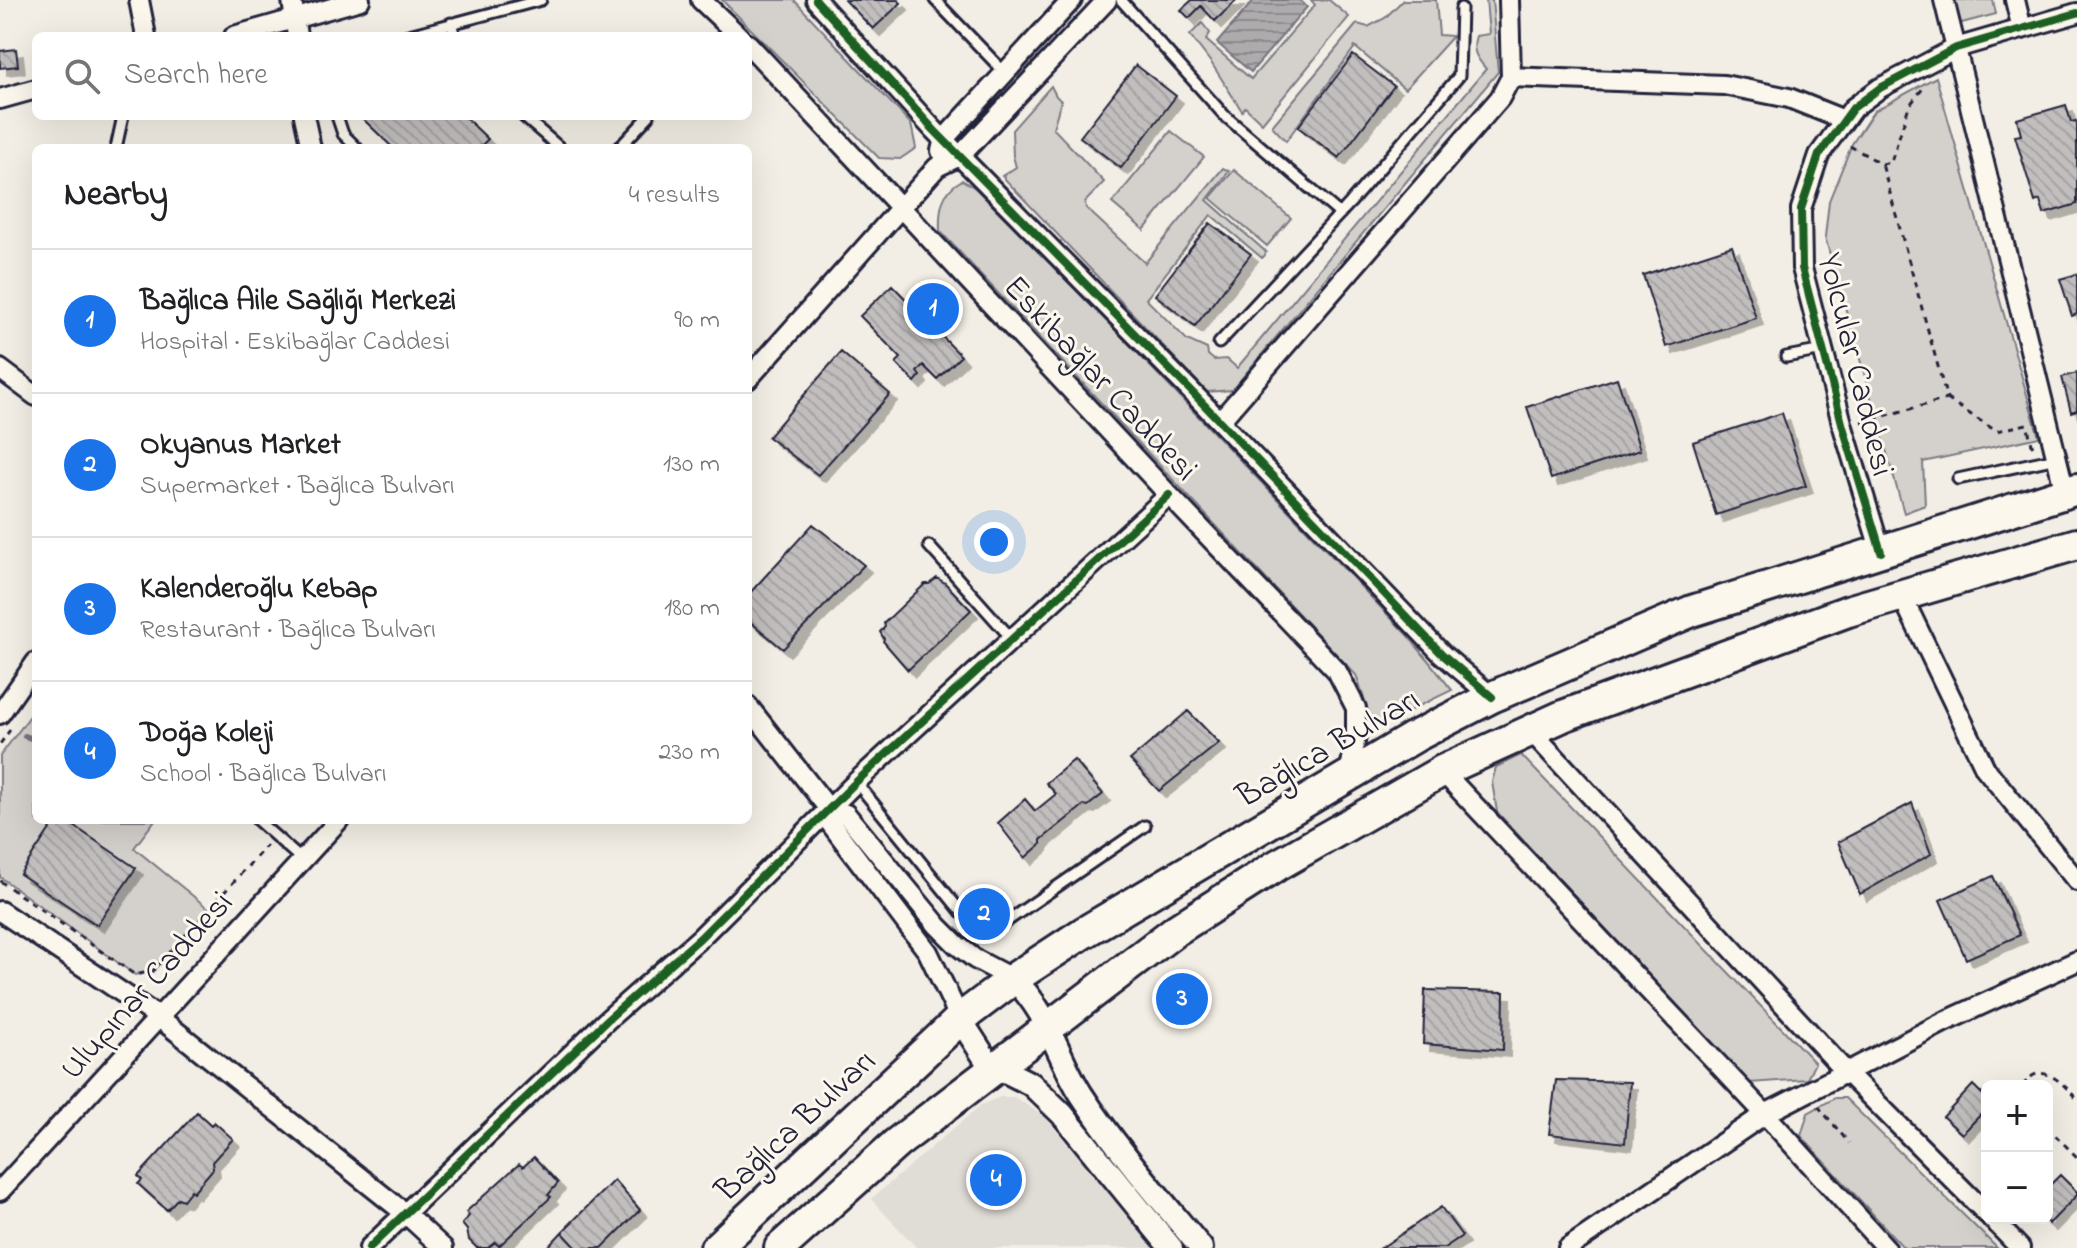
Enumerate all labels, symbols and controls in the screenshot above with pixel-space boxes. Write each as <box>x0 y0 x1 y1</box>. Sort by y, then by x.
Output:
search box <box>32 32 752 120</box>
icon: search <box>60 54 104 98</box>
text: Search here <box>124 54 268 98</box>
text: Nearby <box>64 171 168 221</box>
text: 4 results <box>629 177 720 215</box>
street label: Yolcular Caddesi <box>1802 248 1906 482</box>
street label: Eskibağlar Caddesi <box>990 265 1208 494</box>
pin: 1 <box>907 279 959 339</box>
text: Bağlıca Aile Sağlığı Merkezi <box>140 280 456 324</box>
text: 1 <box>86 302 94 340</box>
text: 90 m <box>674 302 720 340</box>
text: Hospital · Eskibağlar Caddesi <box>140 324 450 362</box>
text: Okyanus Market <box>140 424 341 468</box>
text: 2 <box>84 446 96 484</box>
text: 130 m <box>663 446 720 484</box>
text: Supermarket · Bağlıca Bulvarı <box>140 468 455 506</box>
your location <box>974 522 1014 562</box>
text: Kalenderoğlu Kebap <box>140 568 377 612</box>
text: 3 <box>85 590 95 628</box>
text: 180 m <box>664 590 720 628</box>
text: Restaurant · Bağlıca Bulvarı <box>140 612 436 650</box>
street label: Bağlıca Bulvarı <box>1227 677 1430 823</box>
text: Doğa Koleji <box>140 712 274 756</box>
text: 4 <box>85 734 95 772</box>
text: 230 m <box>658 734 720 772</box>
text: School · Bağlıca Bulvarı <box>140 756 387 794</box>
street label: Ulupınar Caddesi <box>49 881 247 1092</box>
pin: 2 <box>958 884 1010 944</box>
pin: 3 <box>1156 969 1208 1029</box>
street label: Bağlıca Bulvarı <box>704 1039 889 1216</box>
map controls <box>1981 1080 2053 1224</box>
button: + <box>1981 1080 2053 1152</box>
pin: 4 <box>970 1150 1022 1210</box>
button: − <box>1981 1152 2053 1224</box>

